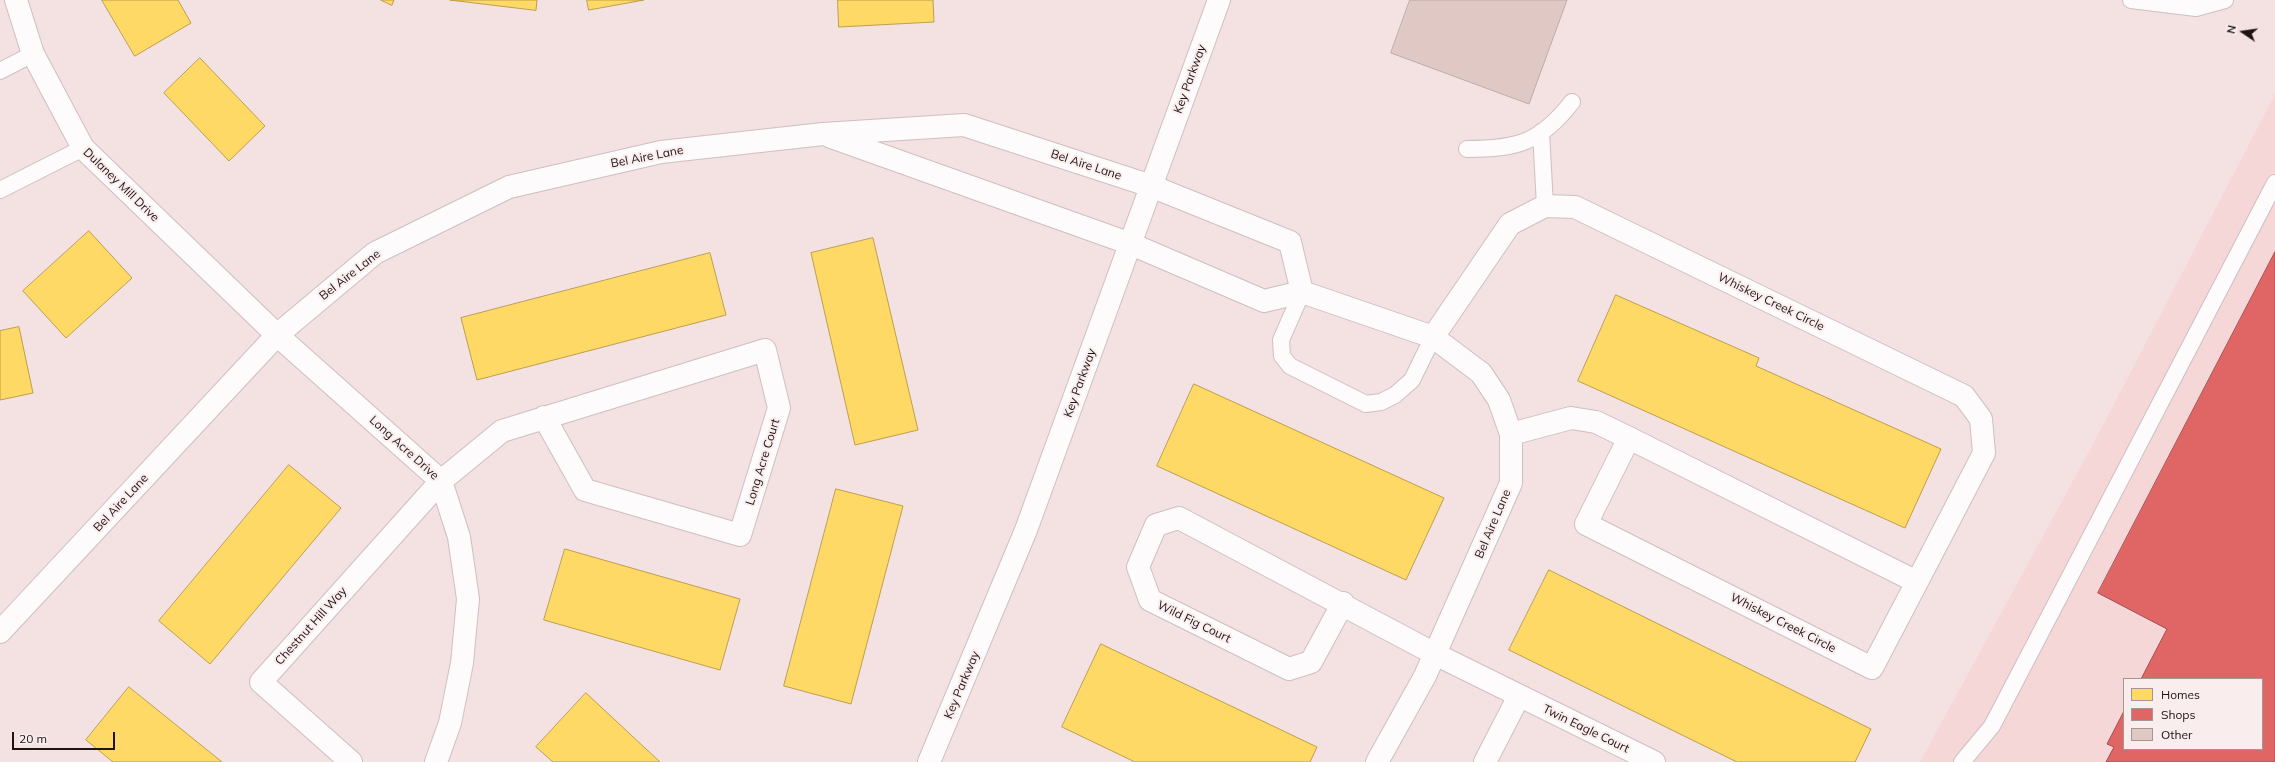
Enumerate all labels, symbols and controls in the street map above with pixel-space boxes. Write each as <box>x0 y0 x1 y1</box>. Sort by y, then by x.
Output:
north arrow <box>2223 12 2263 52</box>
text: N <box>2224 24 2239 35</box>
street label: Key Parkway <box>1171 43 1209 115</box>
street label: Bel Aire Lane <box>610 143 684 171</box>
street label: Dulaney Mill Drive <box>80 145 162 225</box>
street label: Bel Aire Lane <box>1049 147 1123 183</box>
street label: Bel Aire Lane <box>317 247 383 303</box>
street label: Whiskey Creek Circle <box>1715 270 1827 334</box>
street label: Key Parkway <box>1061 347 1099 419</box>
street label: Long Acre Drive <box>366 413 442 483</box>
street label: Long Acre Court <box>743 417 783 507</box>
street label: Bel Aire Lane <box>91 471 151 535</box>
street label: Bel Aire Lane <box>1472 487 1514 561</box>
street label: Chestnut Hill Way <box>272 584 350 668</box>
street label: Whiskey Creek Circle <box>1728 590 1838 656</box>
street label: Wild Fig Court <box>1155 598 1233 646</box>
street label: Key Parkway <box>941 649 983 721</box>
legend <box>2123 678 2263 750</box>
text: Homes <box>2161 687 2200 702</box>
street label: Twin Eagle Court <box>1540 702 1632 756</box>
text: Shops <box>2161 707 2196 722</box>
scale bar <box>14 724 117 750</box>
text: Other <box>2161 727 2192 742</box>
text: 20 m <box>19 731 47 746</box>

